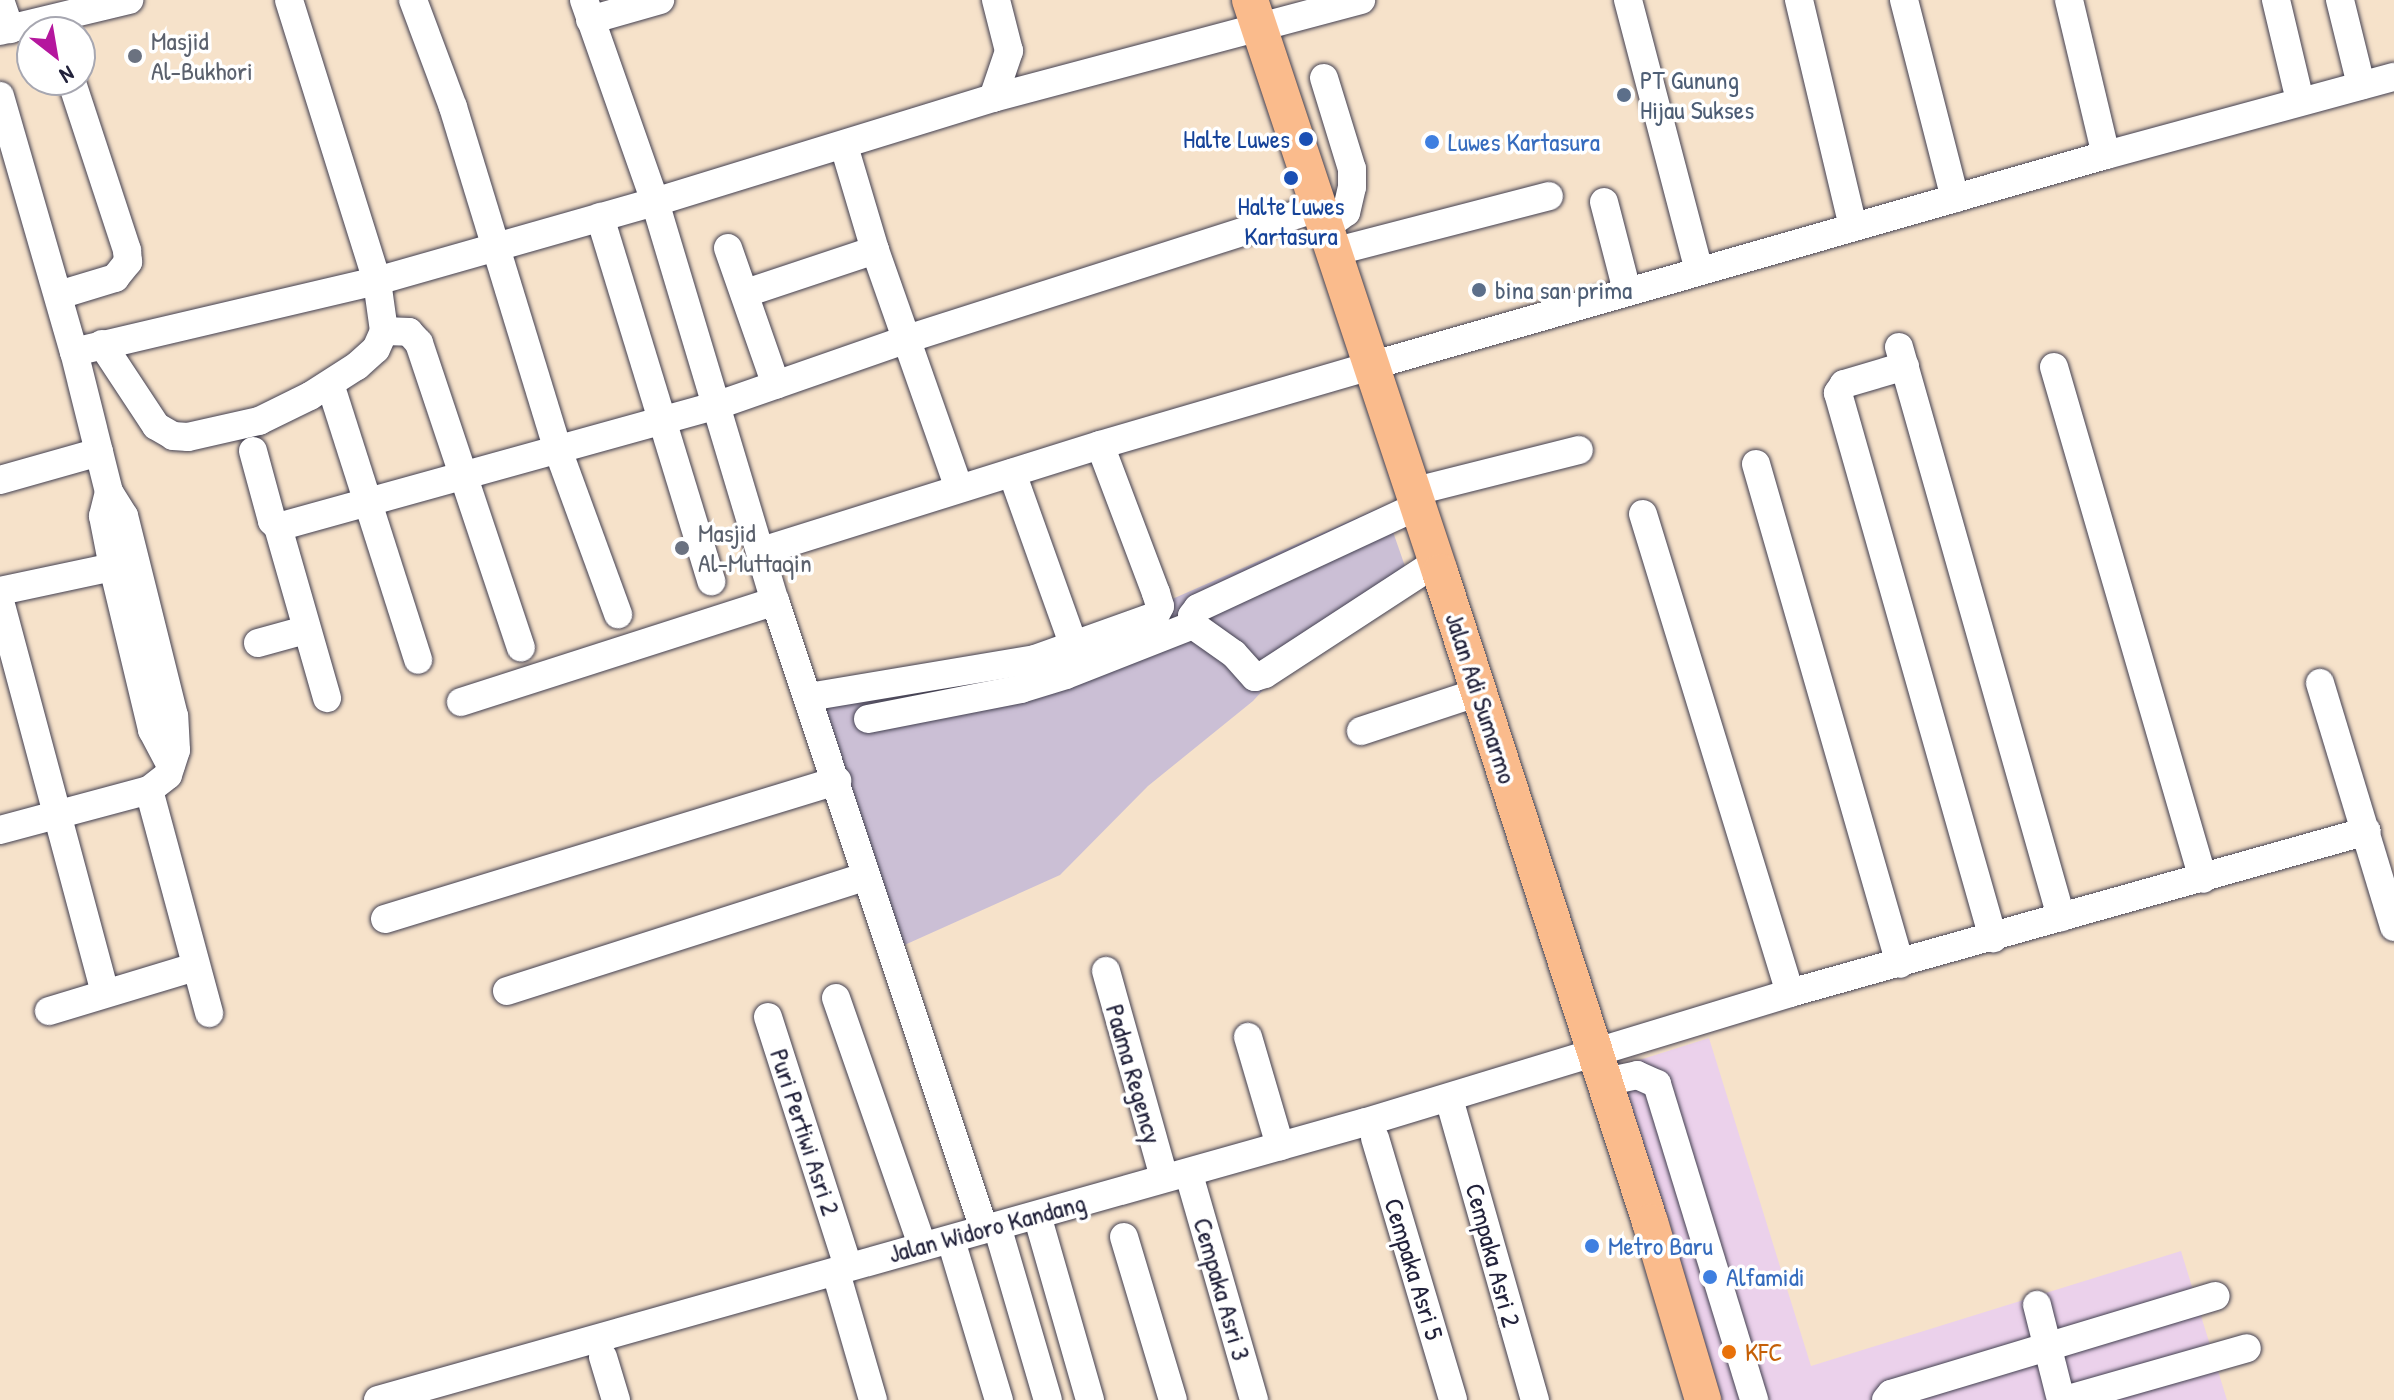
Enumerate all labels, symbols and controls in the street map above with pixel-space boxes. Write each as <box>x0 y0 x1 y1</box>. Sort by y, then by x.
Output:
north arrow <box>16 16 96 96</box>
place label: Masjid Al-Bukhori <box>151 25 253 86</box>
marker: Masjid Al-Bukhori <box>126 47 144 65</box>
text: N <box>55 59 80 91</box>
place label: PT Gunung Hijau Sukses <box>1640 64 1754 126</box>
marker: PT Gunung Hijau Sukses <box>1615 86 1633 104</box>
place label: Halte Luwes <box>1183 123 1290 155</box>
place label: Luwes Kartasura <box>1448 126 1600 158</box>
marker: Halte Luwes <box>1297 130 1315 148</box>
marker: Luwes Kartasura <box>1423 133 1441 151</box>
marker: Halte Luwes Kartasura <box>1282 169 1300 187</box>
place label: Halte Luwes Kartasura <box>1237 190 1345 252</box>
place label: bina san prima <box>1495 274 1632 306</box>
marker: bina san prima <box>1470 281 1488 299</box>
place label: Masjid Al-Muttaqin <box>698 517 812 578</box>
marker: Masjid Al-Muttaqin <box>673 539 691 557</box>
street label: Jalan Adi Sumarmo <box>1439 609 1523 787</box>
street label: Padma Regency <box>1099 1001 1169 1147</box>
street label: Puri Pertiwi Asri 2 <box>763 1045 847 1219</box>
street label: Cempaka Asri 2 <box>1459 1180 1527 1330</box>
street label: Jalan Widoro Kandang <box>885 1187 1089 1269</box>
street label: Cempaka Asri 5 <box>1378 1195 1450 1343</box>
street label: Cempaka Asri 3 <box>1187 1214 1257 1364</box>
place label: Metro Baru <box>1608 1230 1713 1262</box>
marker: Metro Baru <box>1583 1237 1601 1255</box>
place label: Alfamidi <box>1726 1261 1805 1293</box>
marker: Alfamidi <box>1701 1268 1719 1286</box>
place label: KFC <box>1745 1336 1783 1368</box>
marker: KFC <box>1720 1343 1738 1361</box>

